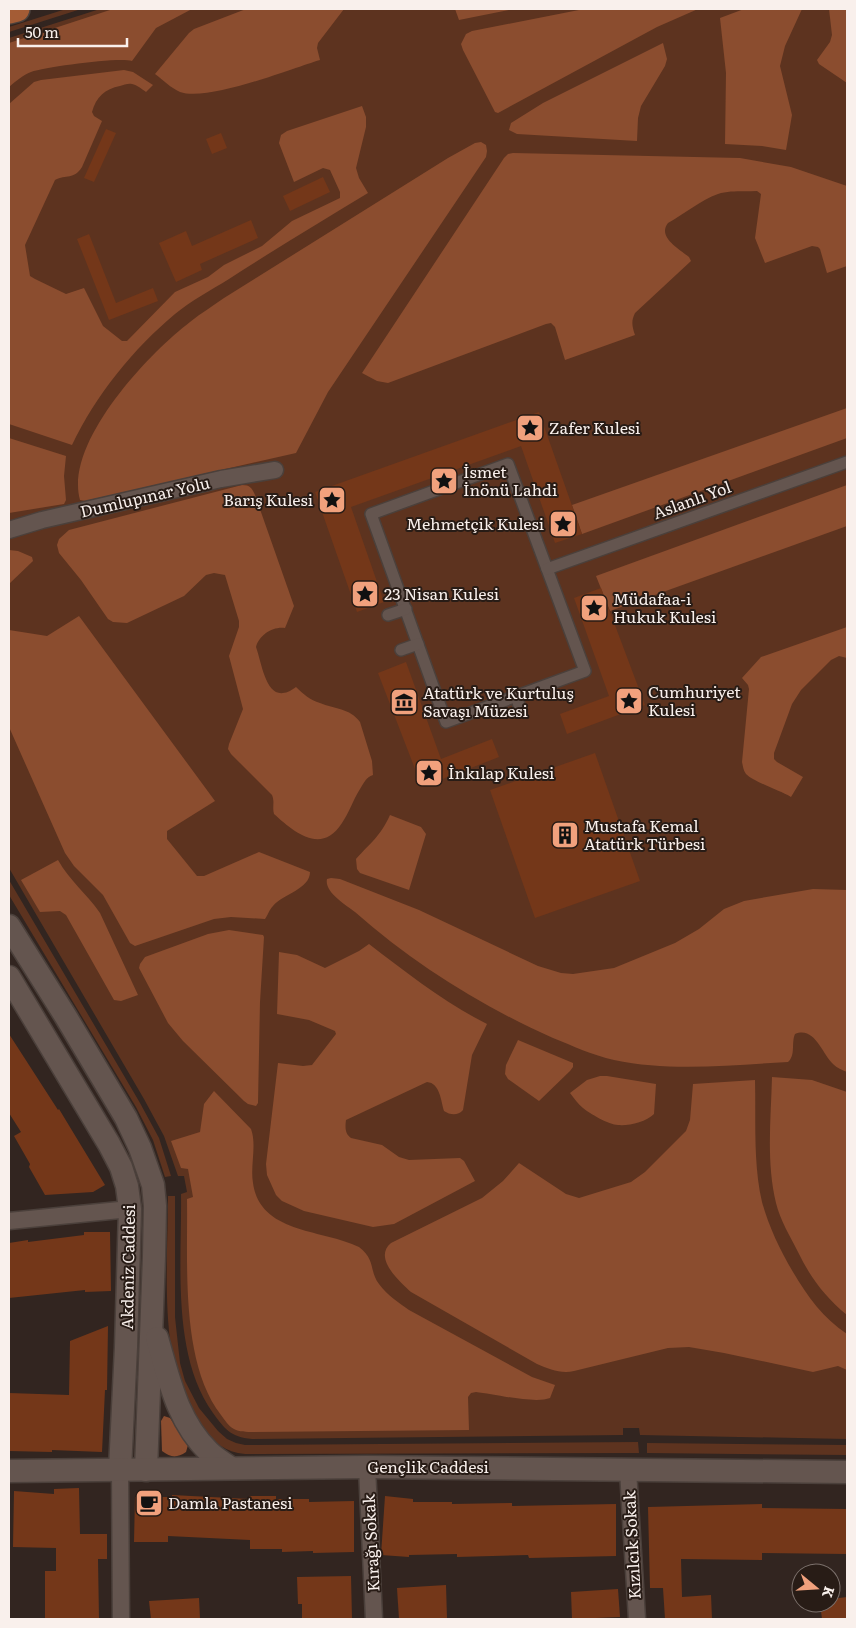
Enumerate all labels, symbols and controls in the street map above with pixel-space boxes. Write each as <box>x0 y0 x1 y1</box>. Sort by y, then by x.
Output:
scale bar <box>18 15 126 47</box>
text: 50 m <box>25 20 59 43</box>
place icon: Zafer Kulesi <box>515 413 545 443</box>
place label: Zafer Kulesi <box>549 415 640 439</box>
place label: İsmet İnönü Lahdi <box>463 459 557 501</box>
place icon: İsmet İnönü Lahdi <box>429 466 459 496</box>
street label: Dumlupınar Yolu <box>78 469 212 523</box>
street label: Aslanlı Yol <box>649 474 734 524</box>
place icon: Barış Kulesi <box>317 485 347 515</box>
place label: Barış Kulesi <box>223 487 313 511</box>
place icon: Mehmetçik Kulesi <box>548 509 578 539</box>
place label: Mehmetçik Kulesi <box>406 511 544 535</box>
place icon: 23 Nisan Kulesi <box>350 579 380 609</box>
place label: 23 Nisan Kulesi <box>384 581 499 605</box>
place label: Müdafaa-i Hukuk Kulesi <box>613 586 716 628</box>
place icon: Müdafaa-i Hukuk Kulesi <box>579 593 609 623</box>
place label: Cumhuriyet Kulesi <box>648 679 741 721</box>
place label: Atatürk ve Kurtuluş Savaşı Müzesi <box>423 680 574 722</box>
place icon: Cumhuriyet Kulesi <box>614 686 644 716</box>
museum icon: Atatürk ve Kurtuluş Savaşı Müzesi <box>389 687 419 717</box>
place icon: İnkılap Kulesi <box>414 758 444 788</box>
place label: İnkılap Kulesi <box>448 760 554 784</box>
place label: Mustafa Kemal Atatürk Türbesi <box>584 813 705 855</box>
building icon: Mustafa Kemal Atatürk Türbesi <box>550 820 580 850</box>
street label: Akdeniz Caddesi <box>114 1204 140 1330</box>
street label: Gençlik Caddesi <box>367 1454 489 1478</box>
cafe icon: Damla Pastanesi <box>134 1488 164 1518</box>
place label: Damla Pastanesi <box>168 1490 292 1514</box>
street label: Kızılcık Sokak <box>616 1490 646 1600</box>
street label: Kırağı Sokak <box>355 1493 385 1593</box>
north arrow <box>791 1563 841 1613</box>
text: K <box>818 1584 841 1601</box>

